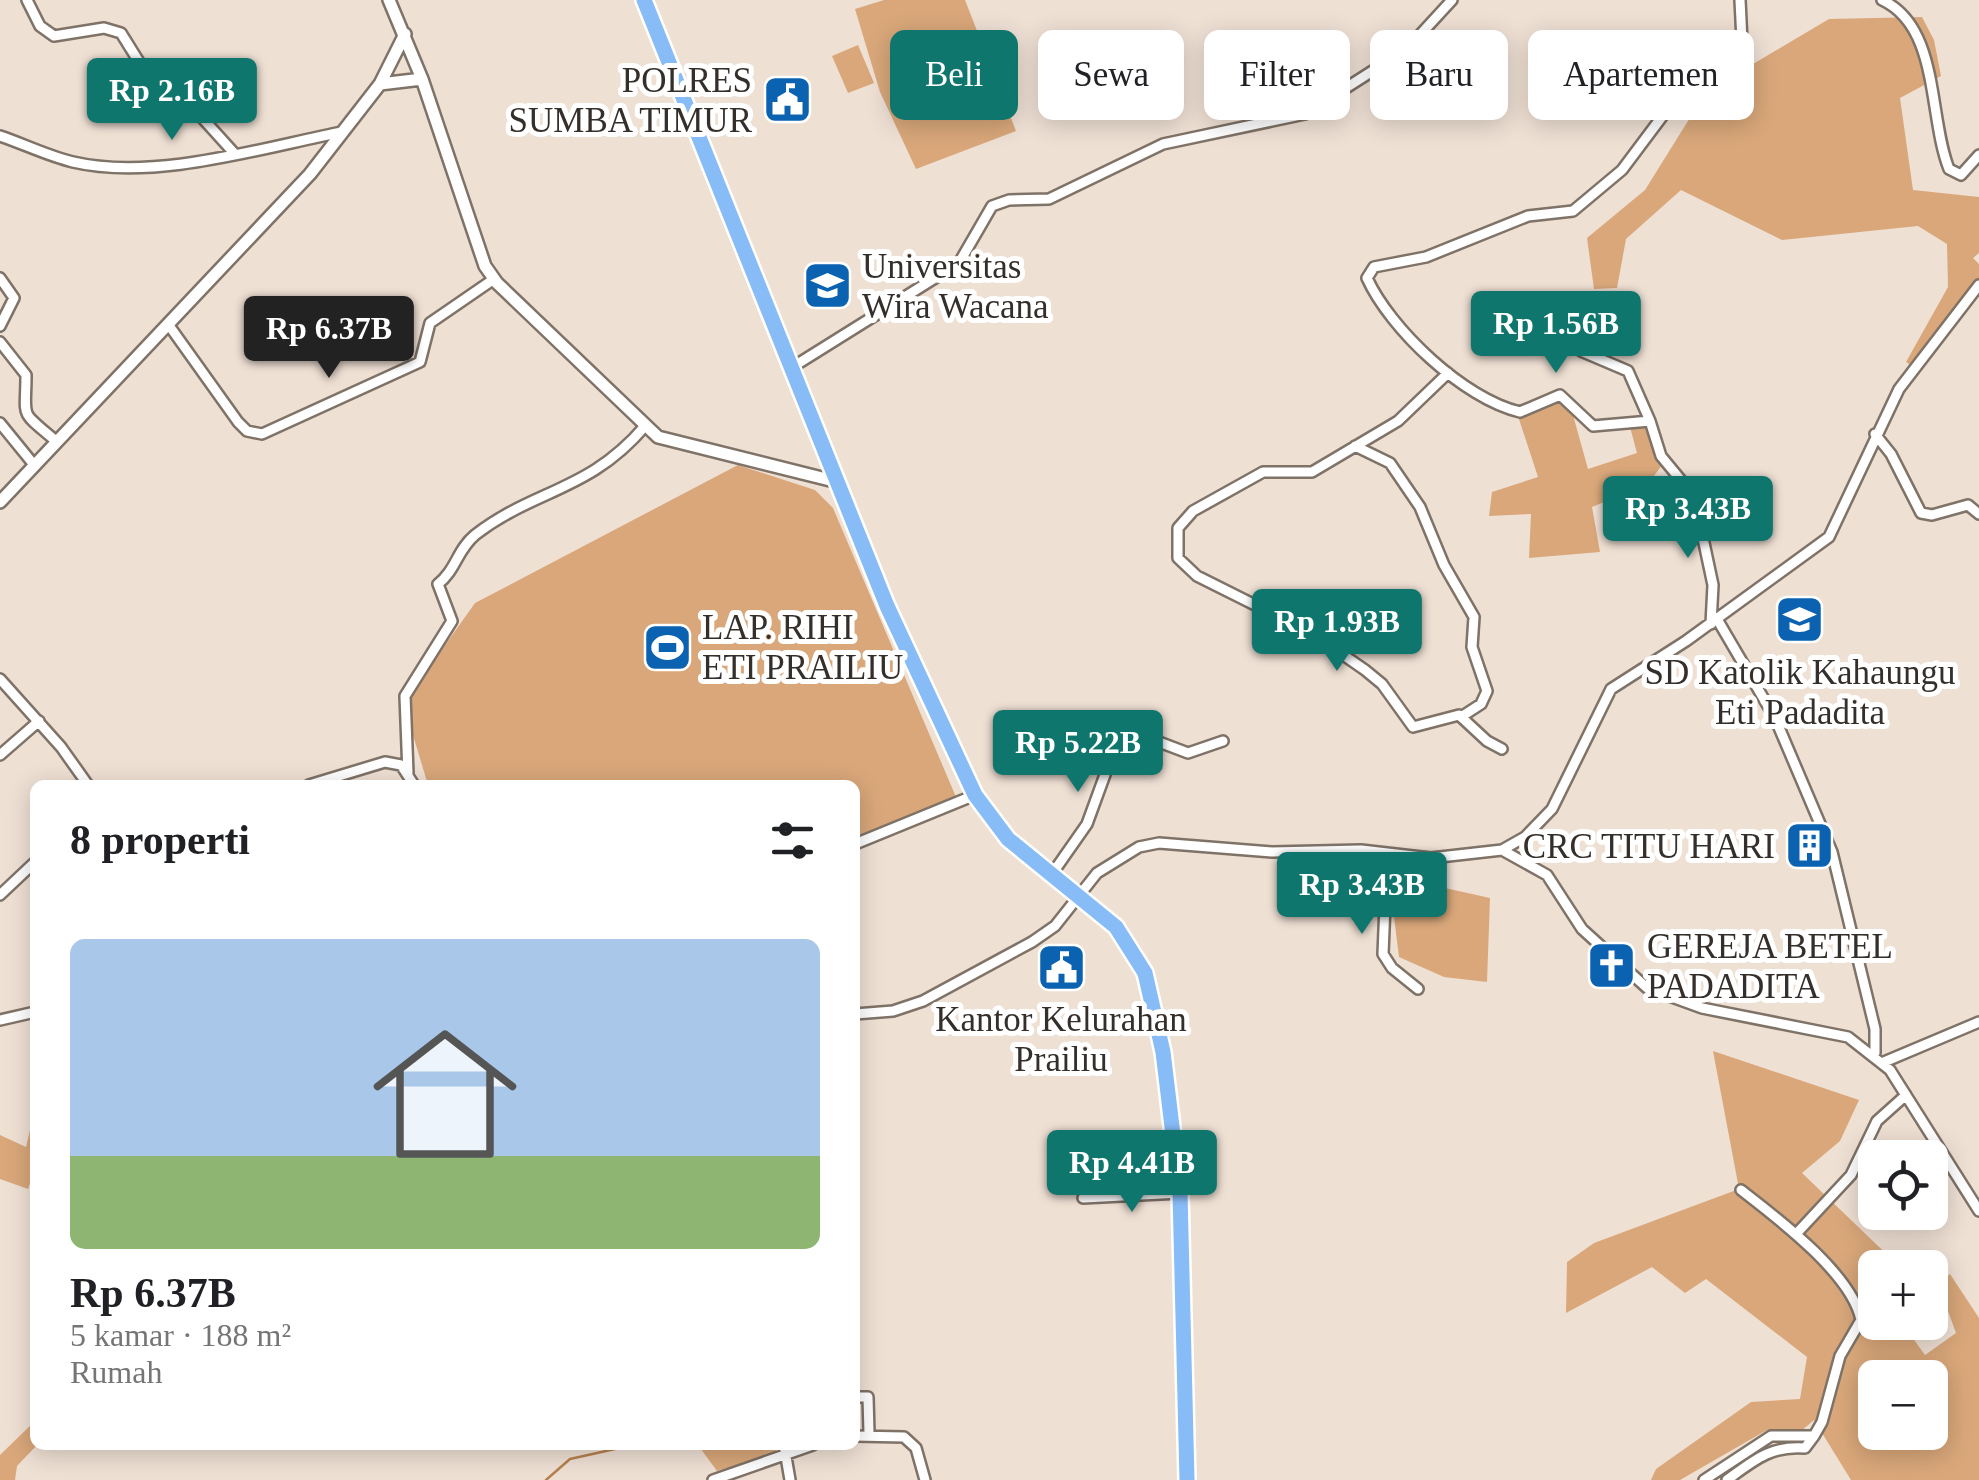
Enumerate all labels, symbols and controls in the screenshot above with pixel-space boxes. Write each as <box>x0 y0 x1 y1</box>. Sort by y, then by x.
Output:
chip: Beli <box>890 30 1018 120</box>
chip: Sewa <box>1038 30 1184 120</box>
chip: Filter <box>1204 30 1350 120</box>
chip: Baru <box>1370 30 1508 120</box>
chip: Apartemen <box>1528 30 1754 120</box>
pin: Rp 2.16B <box>69 58 275 143</box>
place label: POLRES SUMBA TIMUR <box>509 61 753 140</box>
text: Rp 2.16B <box>109 72 235 108</box>
public building icon: POLRES SUMBA TIMUR <box>761 74 813 126</box>
place label: Universitas Wira Wacana <box>862 247 1049 326</box>
school or university icon: Universitas Wira Wacana <box>801 260 853 312</box>
pin: Rp 1.56B <box>1453 291 1659 376</box>
pin: Rp 6.37B <box>226 296 432 381</box>
text: Rp 1.56B <box>1493 305 1619 341</box>
text: Rp 6.37B <box>266 310 392 346</box>
pin: Rp 3.43B <box>1585 476 1791 561</box>
text: Rp 3.43B <box>1625 490 1751 526</box>
pin: Rp 1.93B <box>1234 589 1440 674</box>
school or university icon: SD Katolik Kahaungu Eti Padadita <box>1774 594 1826 646</box>
text: Rp 1.93B <box>1274 603 1400 639</box>
place label: LAP. RIHI ETI PRAILIU <box>702 608 903 687</box>
sports icon: LAP. RIHI ETI PRAILIU <box>641 621 693 673</box>
place label: SD Katolik Kahaungu Eti Padadita <box>1644 653 1956 732</box>
pin: Rp 5.22B <box>975 710 1181 795</box>
text: Rp 5.22B <box>1015 724 1141 760</box>
icon: filters <box>765 813 820 868</box>
text: 8 properti <box>70 817 250 863</box>
building icon: CRC TITU HARI <box>1784 820 1836 872</box>
place label: CRC TITU HARI <box>1523 827 1775 866</box>
pin: Rp 3.43B <box>1259 852 1465 937</box>
text: Rp 3.43B <box>1299 866 1425 902</box>
place label: GEREJA BETEL PADADITA <box>1647 927 1893 1006</box>
church icon: GEREJA BETEL PADADITA <box>1586 940 1638 992</box>
public building icon: Kantor Kelurahan Prailiu <box>1035 941 1087 993</box>
place label: Kantor Kelurahan Prailiu <box>935 1000 1187 1079</box>
icon: home <box>355 1004 535 1184</box>
pin: Rp 4.41B <box>1029 1130 1235 1215</box>
map controls <box>1858 1140 1948 1450</box>
button: locate <box>1858 1140 1948 1230</box>
text: Rp 4.41B <box>1069 1144 1195 1180</box>
button: + <box>1858 1250 1948 1340</box>
text: Rp 6.37B <box>70 1270 236 1316</box>
text: 5 kamar · 188 m² <box>70 1317 291 1353</box>
text: Rumah <box>70 1354 162 1390</box>
button: − <box>1858 1360 1948 1450</box>

